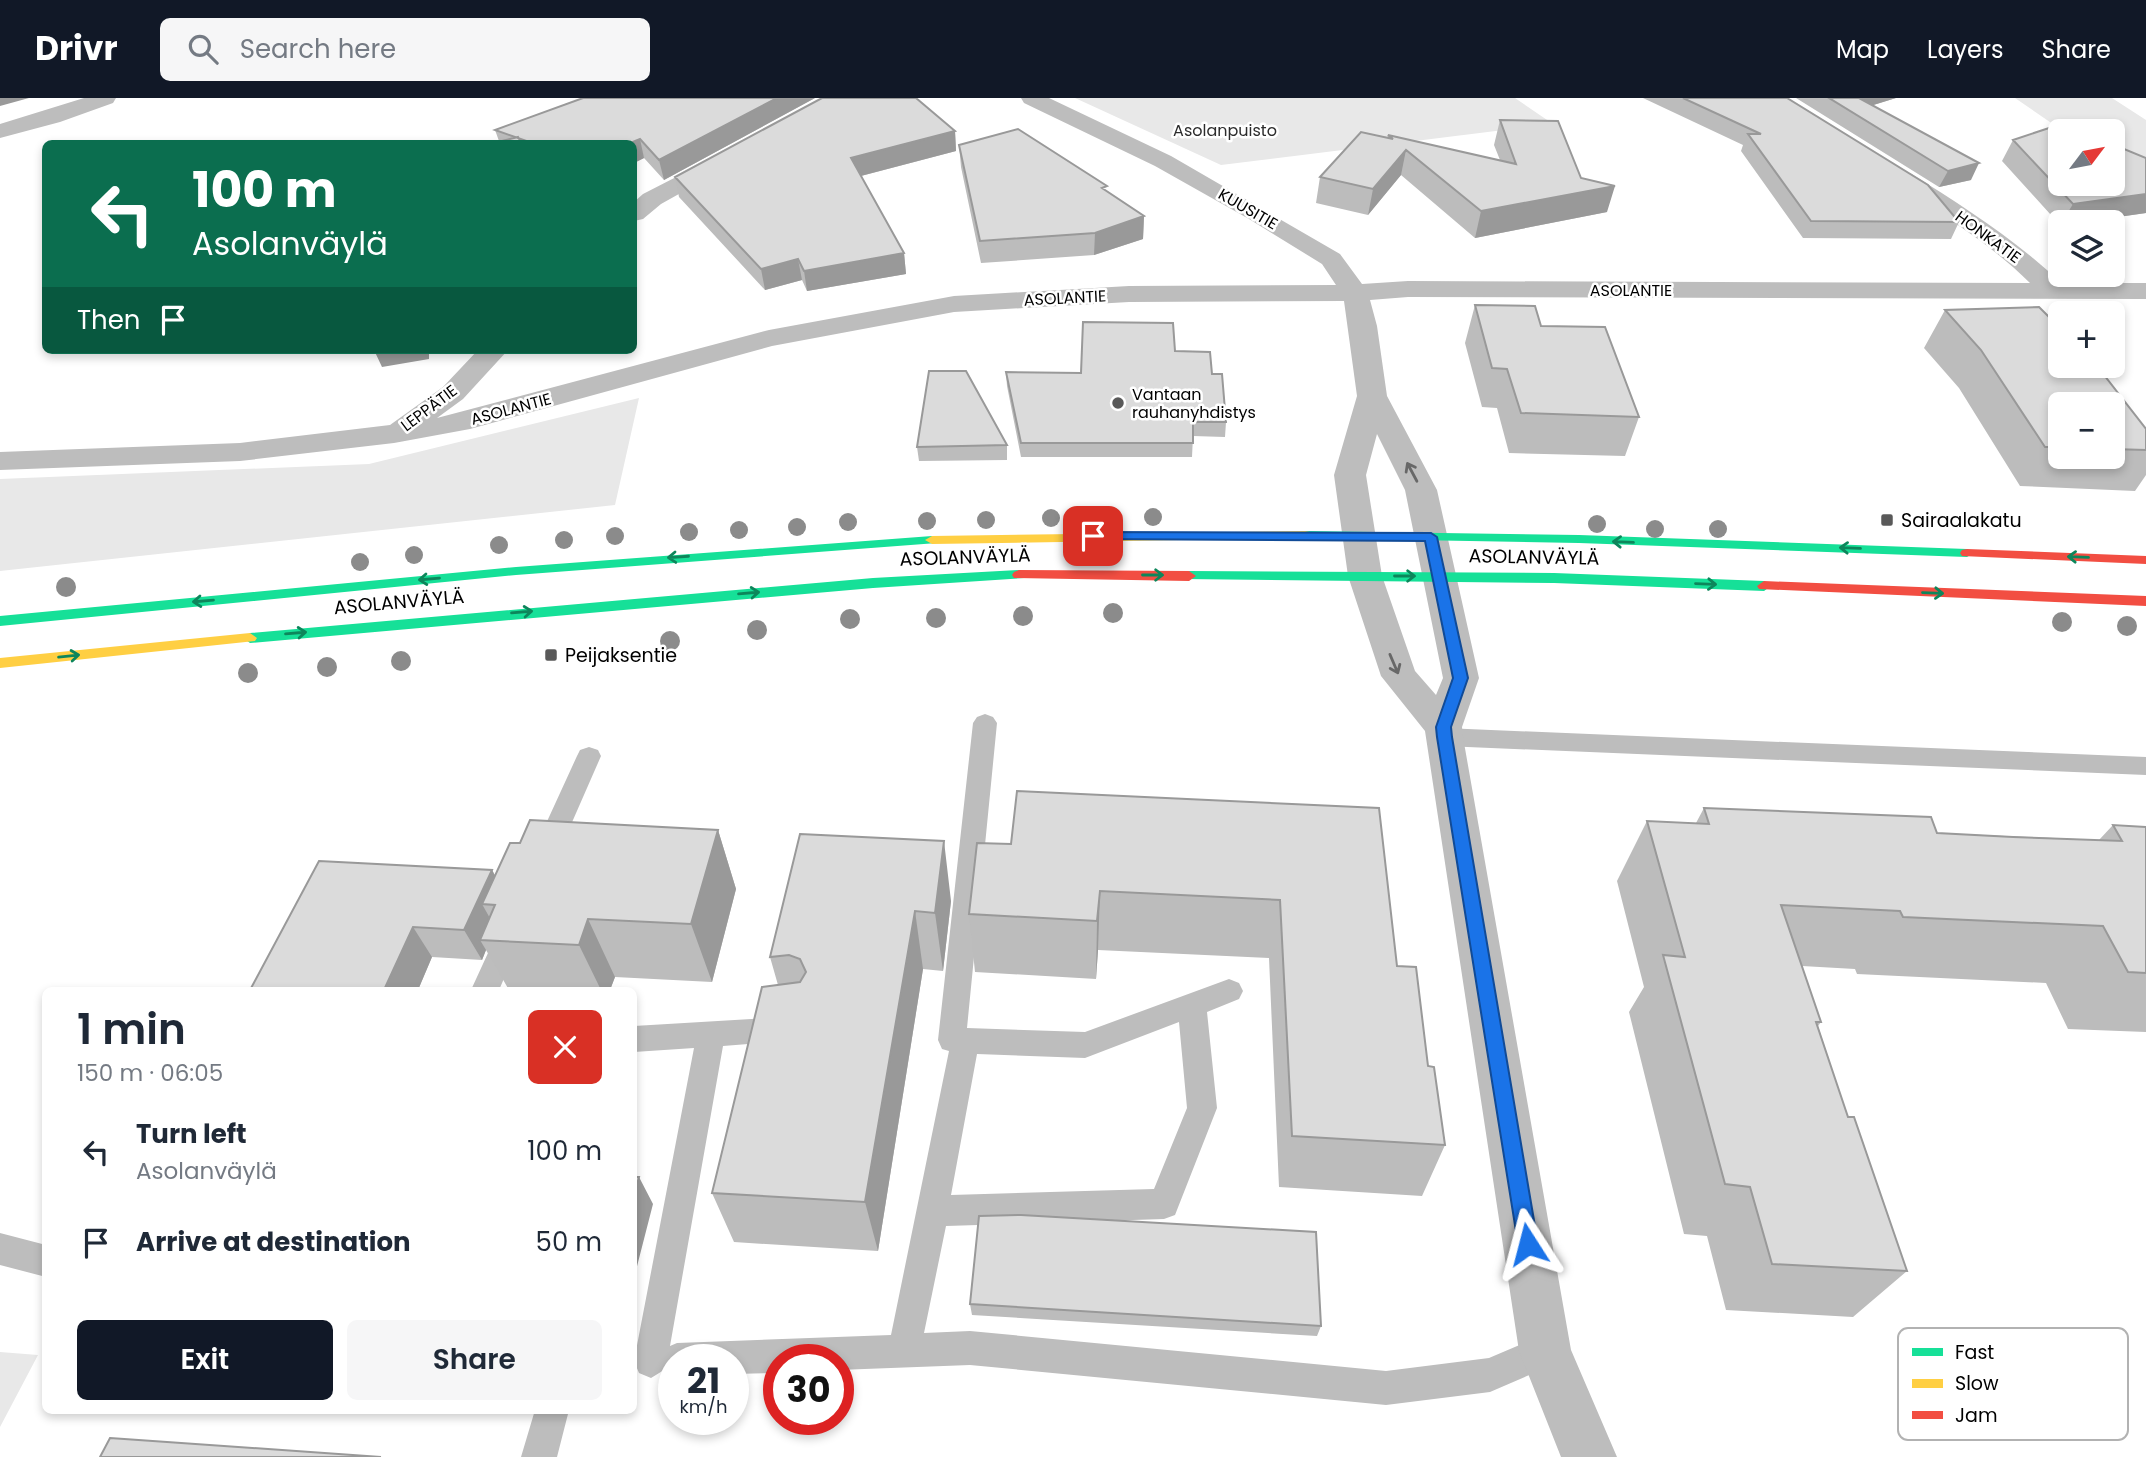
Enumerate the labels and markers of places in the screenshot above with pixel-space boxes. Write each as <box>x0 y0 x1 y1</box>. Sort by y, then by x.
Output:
place label: Vantaan rauhanyhdistys <box>1132 383 1256 424</box>
marker: Vantaan rauhanyhdistys <box>1110 395 1126 411</box>
pin <box>1063 506 1123 566</box>
place label: Sairaalakatu <box>1901 507 2022 534</box>
marker: Sairaalakatu <box>1879 512 1895 528</box>
place label: Peijaksentie <box>565 642 677 669</box>
marker: Peijaksentie <box>543 647 559 663</box>

